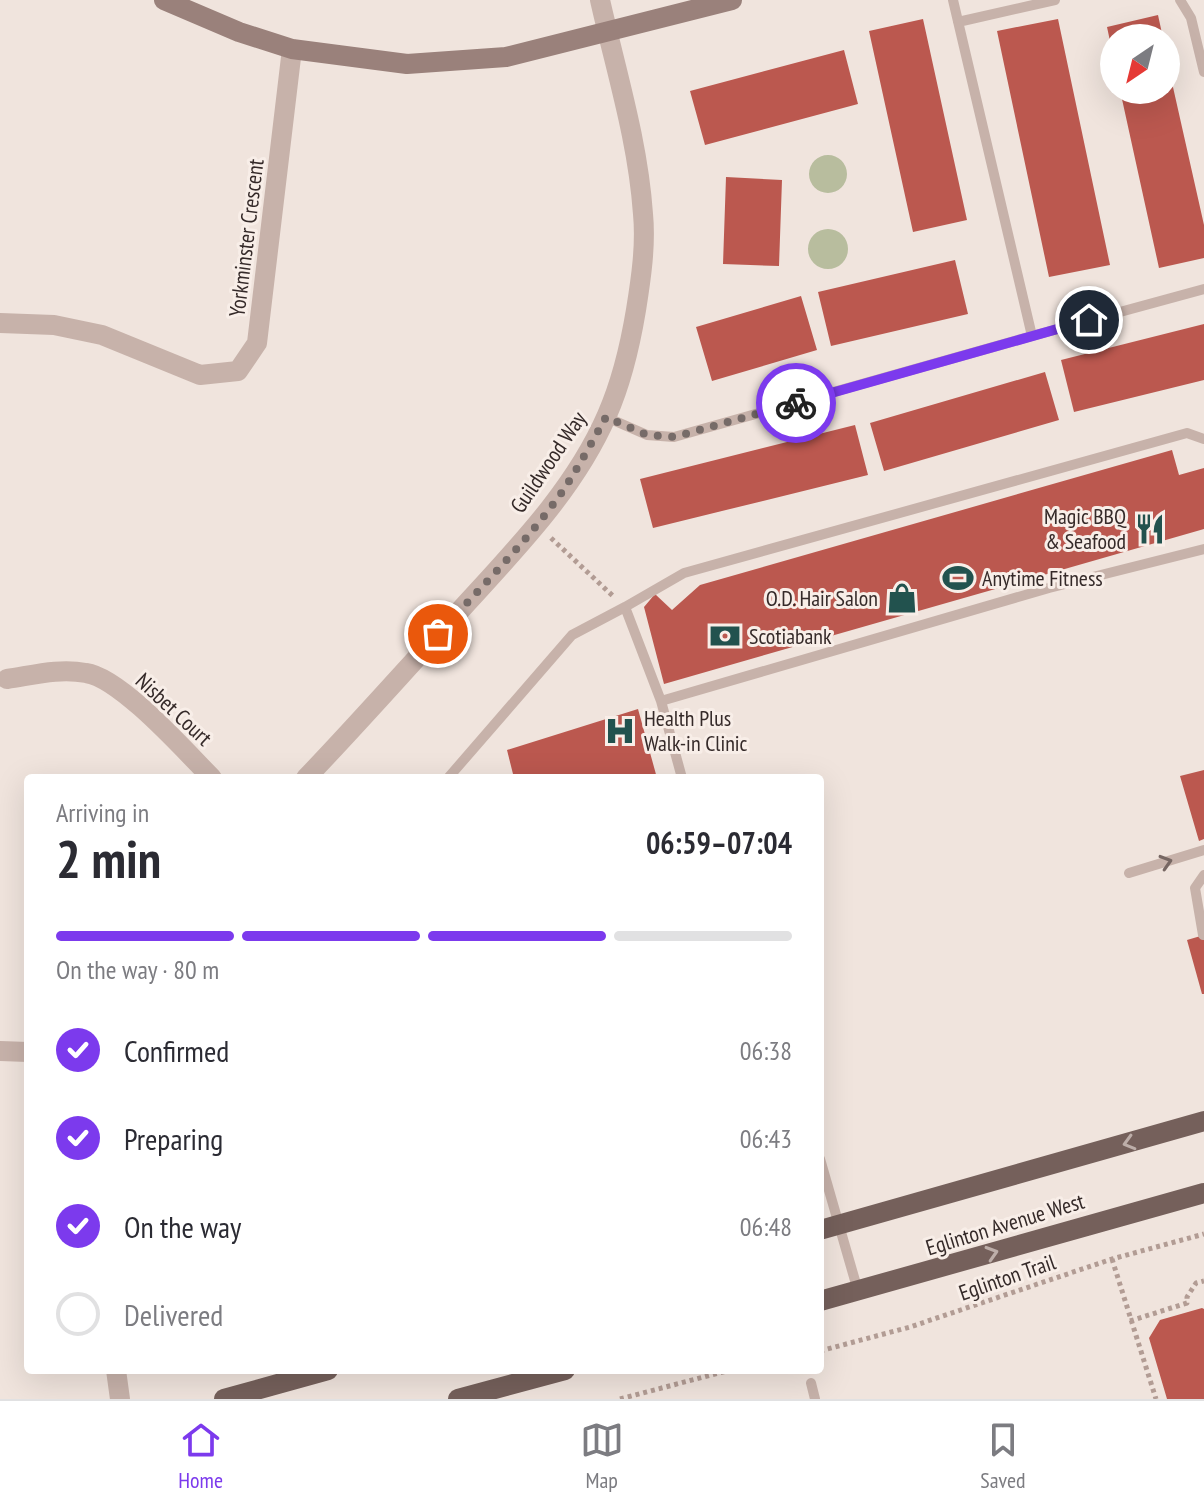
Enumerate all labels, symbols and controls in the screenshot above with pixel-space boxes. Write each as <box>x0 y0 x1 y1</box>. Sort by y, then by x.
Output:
north arrow <box>1100 24 1180 104</box>
map controls <box>1100 24 1180 104</box>
street label: Yorkminster Crescent <box>222 157 270 319</box>
pin <box>1055 286 1123 354</box>
icon: home <box>1067 298 1111 342</box>
courier <box>756 363 836 443</box>
icon: bike <box>774 381 818 425</box>
street label: Guildwood Way <box>504 405 593 518</box>
place label: Magic BBQ & Seafood <box>1044 502 1127 555</box>
restaurant icon: Magic BBQ & Seafood <box>1133 512 1167 546</box>
sports icon: Anytime Fitness <box>941 561 975 595</box>
place label: Anytime Fitness <box>982 564 1103 592</box>
shop icon: O.D. Hair Salon <box>885 581 919 615</box>
place label: O.D. Hair Salon <box>766 584 878 612</box>
pin <box>404 600 472 668</box>
icon: bag <box>416 612 460 656</box>
bank icon: Scotiabank <box>708 619 742 653</box>
place label: Scotiabank <box>749 622 832 650</box>
street label: Nisbet Court <box>130 667 218 751</box>
place label: Health Plus Walk-in Clinic <box>644 704 748 757</box>
hospital icon: Health Plus Walk-in Clinic <box>603 714 637 748</box>
text: Arriving in <box>56 796 149 829</box>
text: 06:59–07:04 <box>646 823 792 862</box>
text: 2 min <box>56 825 161 892</box>
one-way arrow <box>1159 855 1173 871</box>
text: On the way · 80 m <box>56 953 219 986</box>
icon: check <box>56 1028 100 1072</box>
text: Confirmed <box>124 1031 229 1070</box>
text: 06:38 <box>740 1034 792 1067</box>
icon: check <box>56 1116 100 1160</box>
text: Preparing <box>124 1119 223 1158</box>
text: 06:43 <box>740 1122 792 1155</box>
one-way arrow <box>1123 1134 1136 1150</box>
street label: Eglinton Avenue West <box>922 1187 1088 1261</box>
icon: check <box>56 1204 100 1248</box>
text: On the way <box>124 1207 241 1246</box>
text: 06:48 <box>740 1210 792 1243</box>
one-way arrow <box>985 1246 999 1262</box>
street label: Eglinton Trail <box>955 1247 1060 1307</box>
text: Delivered <box>124 1295 223 1334</box>
tab: Home <box>178 1418 223 1494</box>
tab: Map <box>580 1418 624 1494</box>
tab: Saved <box>980 1418 1026 1494</box>

